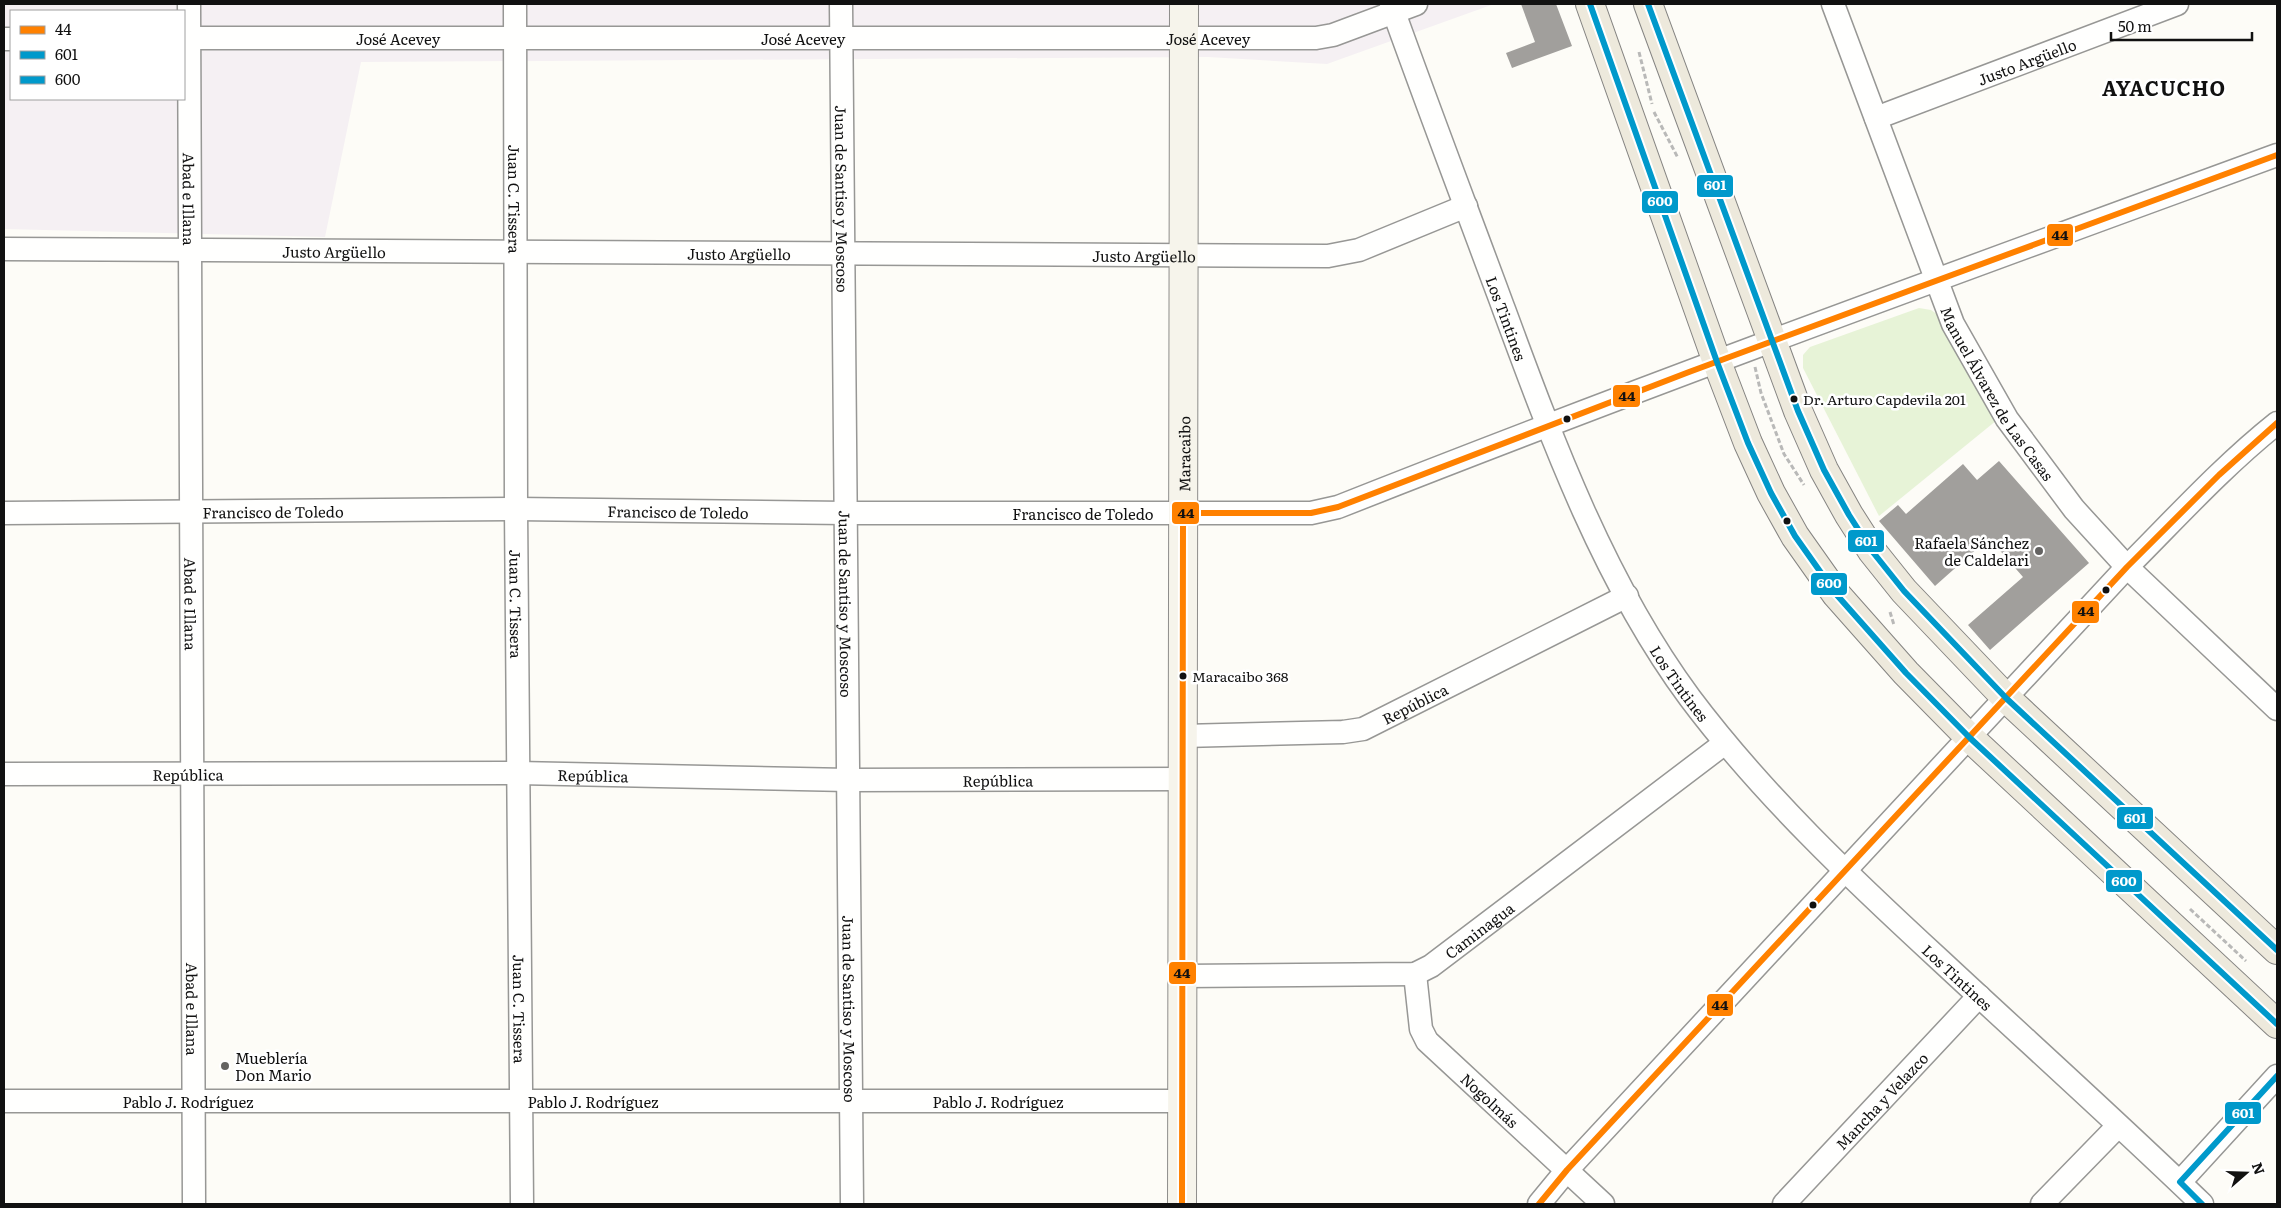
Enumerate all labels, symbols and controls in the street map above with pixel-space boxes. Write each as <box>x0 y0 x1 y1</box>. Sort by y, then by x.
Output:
legend <box>10 10 185 100</box>
scale bar <box>2111 10 2252 42</box>
text: 50 m <box>2118 14 2152 37</box>
text: 44 <box>55 17 72 40</box>
street label: José Acevey <box>356 27 441 50</box>
street label: José Acevey <box>761 27 846 50</box>
street label: José Acevey <box>1166 27 1251 50</box>
street label: Justo Argüello <box>1974 32 2079 90</box>
text: 601 <box>55 42 78 65</box>
text: 600 <box>55 67 81 90</box>
district label: AYACUCHO <box>2102 72 2226 102</box>
street label: Juan de Santiso y Moscoso <box>830 105 855 293</box>
street label: Juan C. Tissera <box>504 144 527 255</box>
street label: Abad e Illana <box>178 152 202 246</box>
line badge: 601 <box>1696 174 1734 198</box>
text: 601 <box>1704 174 1726 194</box>
line badge: 600 <box>1641 190 1679 214</box>
text: 600 <box>1647 190 1673 210</box>
line badge: 44 <box>2046 223 2074 247</box>
text: 44 <box>2052 224 2069 244</box>
street label: Justo Argüello <box>282 239 386 263</box>
street label: Justo Argüello <box>687 241 791 265</box>
street label: Justo Argüello <box>1092 243 1196 267</box>
street label: Los Tintines <box>1481 273 1533 364</box>
street label: Manuel Álvarez de Las Casas <box>1936 303 2060 485</box>
line badge: 44 <box>1612 384 1641 408</box>
text: 44 <box>1619 385 1636 405</box>
place label: Dr. Arturo Capdevila 201 <box>1803 389 1966 409</box>
marker: Dr. Arturo Capdevila 201 <box>1789 394 1799 404</box>
unlabelled marker <box>1562 414 1572 424</box>
street label: Maracaibo <box>1172 416 1195 492</box>
street label: Francisco de Toledo <box>202 499 344 523</box>
street label: Francisco de Toledo <box>607 499 749 523</box>
line badge: 44 <box>1171 501 1200 525</box>
street label: Francisco de Toledo <box>1012 502 1154 525</box>
text: 44 <box>1178 502 1195 522</box>
street label: Juan de Santiso y Moscoso <box>834 510 859 698</box>
unlabelled marker <box>1782 516 1792 526</box>
line badge: 601 <box>1847 529 1885 553</box>
text: 601 <box>1855 530 1877 550</box>
place label: Rafaela Sánchez de Caldelari <box>1914 531 2029 571</box>
marker: Rafaela Sánchez de Caldelari <box>2033 545 2045 557</box>
street label: Juan C. Tissera <box>505 549 529 660</box>
street label: Abad e Illana <box>180 557 203 651</box>
line badge: 600 <box>1810 572 1848 596</box>
text: 600 <box>1816 572 1842 592</box>
unlabelled marker <box>2101 585 2111 595</box>
line badge: 44 <box>2071 600 2100 624</box>
text: 44 <box>2078 600 2095 620</box>
street label: Los Tintines <box>1645 640 1715 726</box>
place label: Maracaibo 368 <box>1192 666 1289 686</box>
marker: Maracaibo 368 <box>1178 671 1188 681</box>
street label: República <box>1378 676 1452 729</box>
street label: República <box>152 762 224 785</box>
street label: República <box>557 762 630 787</box>
street label: República <box>962 768 1034 791</box>
line badge: 601 <box>2116 806 2154 830</box>
text: 601 <box>2124 807 2146 827</box>
line badge: 600 <box>2105 869 2143 893</box>
text: 600 <box>2111 870 2137 890</box>
street label: Caminagua <box>1439 895 1519 964</box>
unlabelled marker <box>1808 900 1818 910</box>
street label: Juan de Santiso y Moscoso <box>838 915 863 1103</box>
street label: Los Tintines <box>1918 938 1998 1015</box>
street label: Juan C. Tissera <box>508 954 532 1065</box>
line badge: 44 <box>1168 961 1197 985</box>
street label: Abad e Illana <box>181 962 205 1056</box>
text: 44 <box>1174 962 1191 982</box>
line badge: 44 <box>1706 993 1734 1017</box>
text: 44 <box>1712 994 1729 1014</box>
place label: Mueblería Don Mario <box>235 1046 312 1086</box>
street label: Mancha y Velazco <box>1829 1046 1933 1154</box>
marker: Mueblería Don Mario <box>219 1060 231 1072</box>
street label: Nogolmás <box>1456 1067 1524 1132</box>
street label: Pablo J. Rodríguez <box>122 1090 254 1113</box>
street label: Pablo J. Rodríguez <box>527 1090 659 1113</box>
street label: Pablo J. Rodríguez <box>932 1090 1064 1113</box>
line badge: 601 <box>2224 1101 2262 1125</box>
text: 601 <box>2232 1102 2254 1122</box>
north arrow <box>2221 1148 2271 1198</box>
text: N <box>2248 1159 2271 1177</box>

